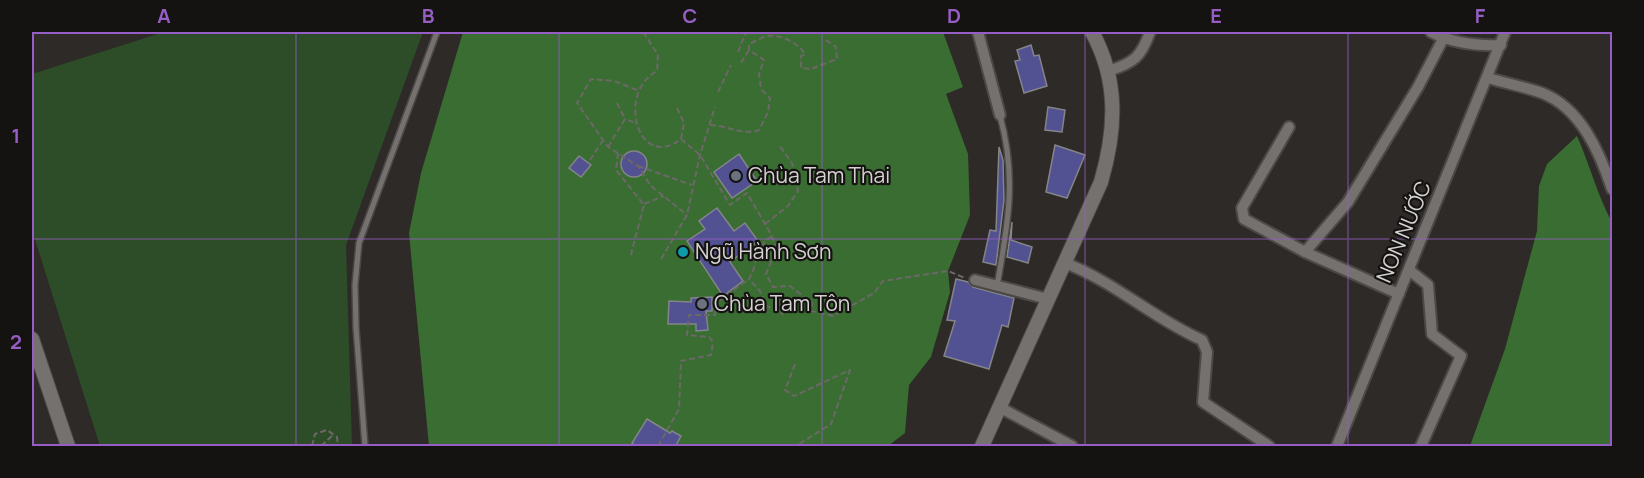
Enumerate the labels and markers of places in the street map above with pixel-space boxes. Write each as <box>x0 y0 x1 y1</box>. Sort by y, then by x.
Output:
place label: Chùa Tam Thai <box>748 161 890 189</box>
marker: Chùa Tam Thai <box>729 169 743 183</box>
place label: Ngũ Hành Sơn <box>695 237 832 265</box>
marker: Ngũ Hành Sơn <box>676 245 690 259</box>
place label: Chùa Tam Tôn <box>714 289 850 317</box>
marker: Chùa Tam Tôn <box>695 297 709 311</box>

